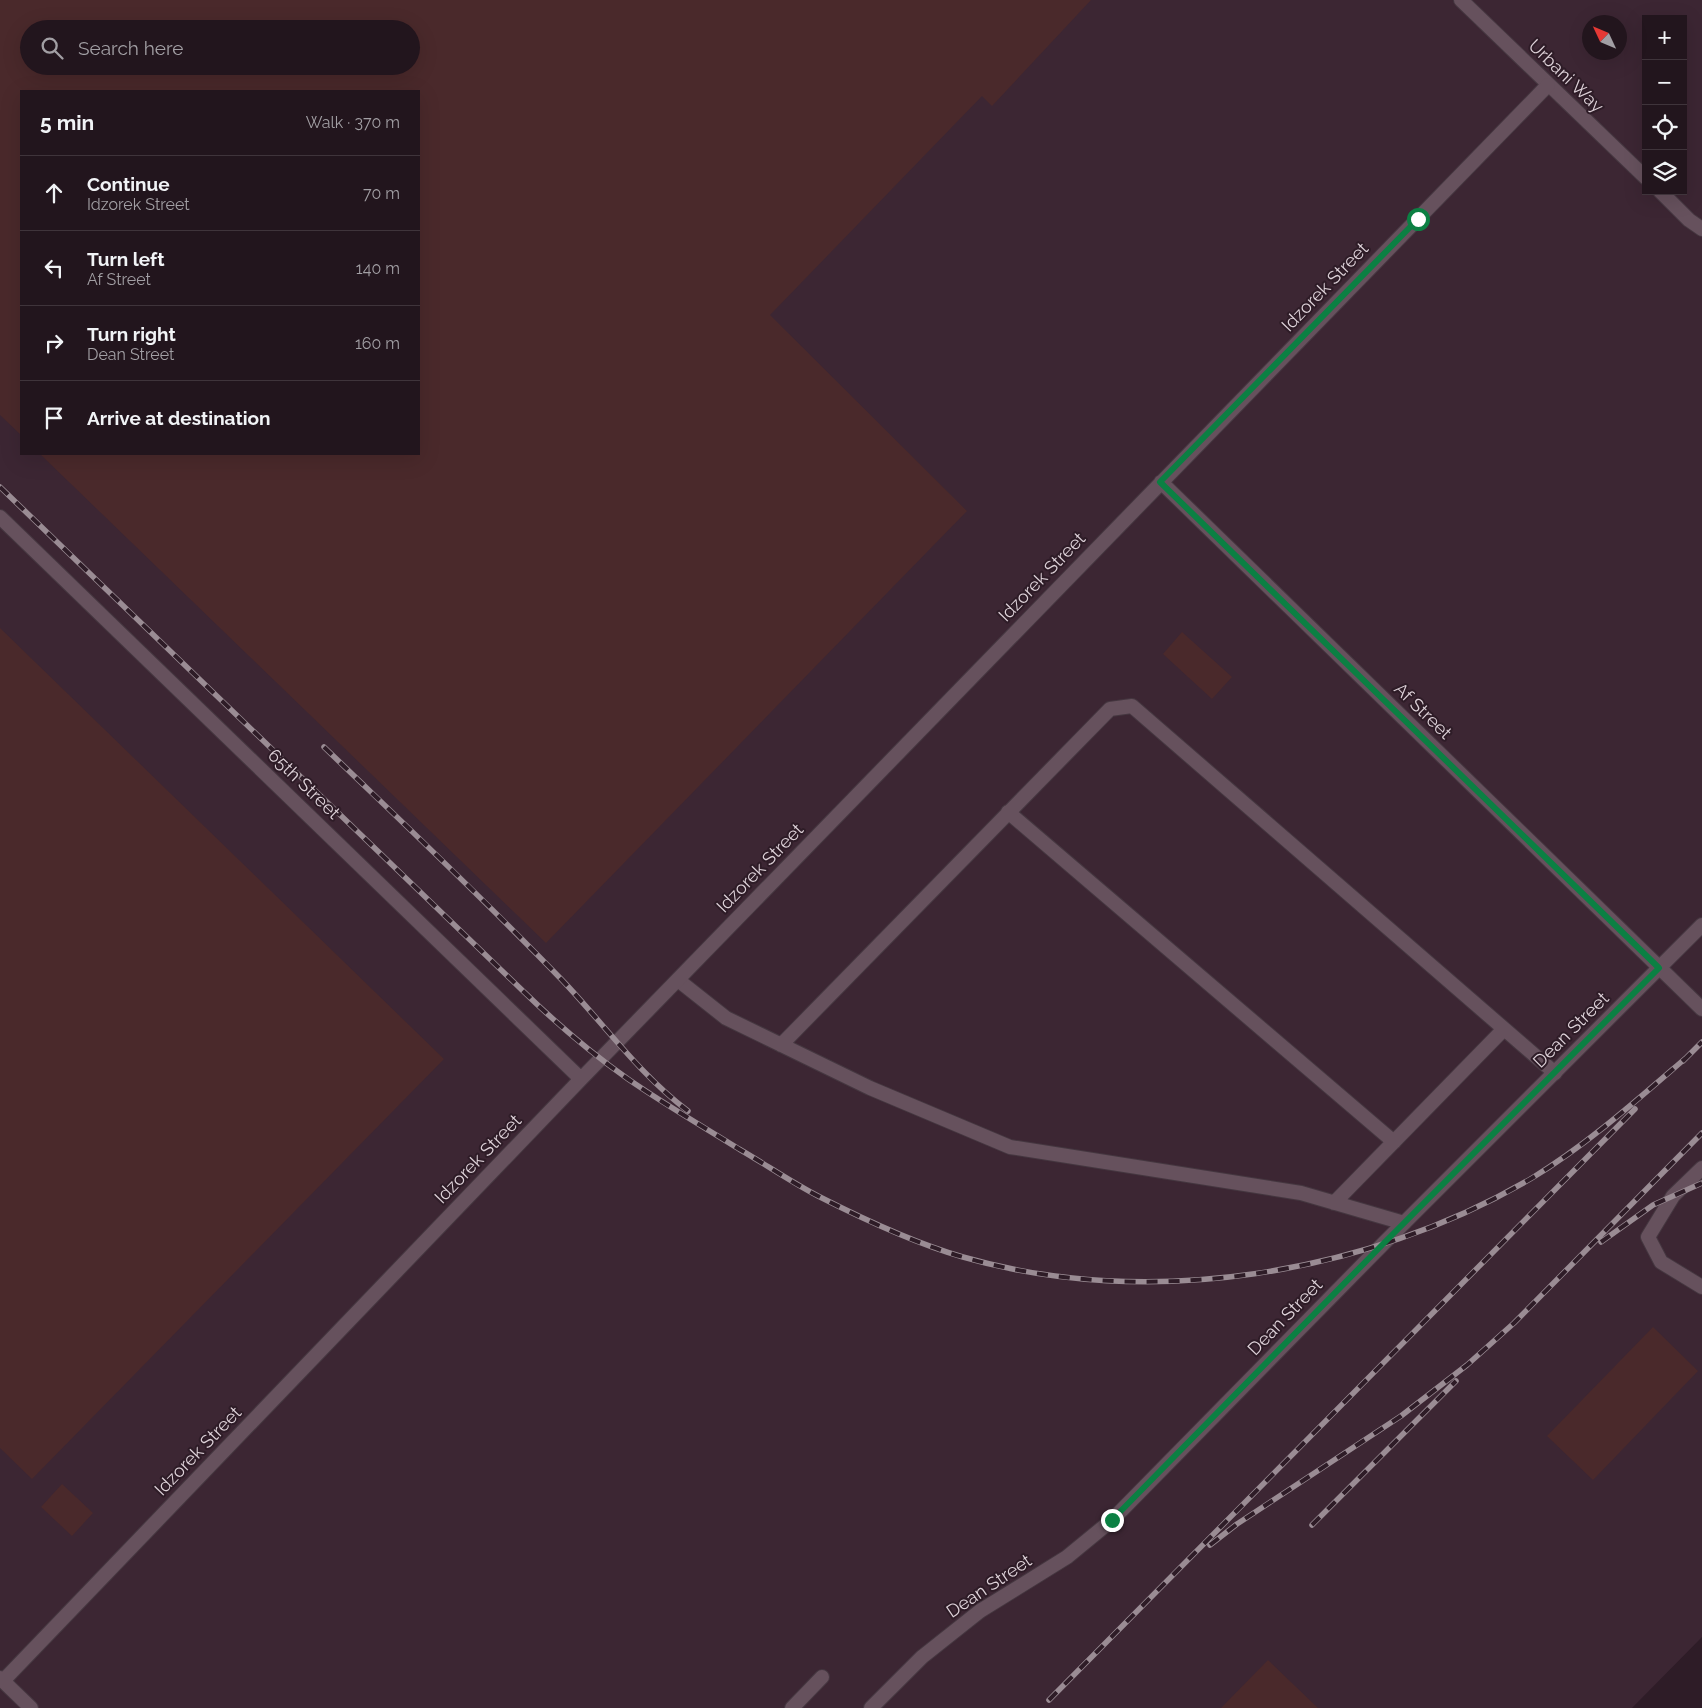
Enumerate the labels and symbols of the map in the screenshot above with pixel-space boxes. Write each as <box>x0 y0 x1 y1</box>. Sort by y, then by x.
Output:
north arrow <box>1582 15 1627 60</box>
street label: Urbani Way <box>1524 35 1608 117</box>
route start <box>1407 208 1430 231</box>
street label: Idzorek Street <box>1277 238 1372 335</box>
street label: Idzorek Street <box>994 528 1089 625</box>
street label: Af Street <box>1390 678 1457 743</box>
street label: 65th Street <box>264 744 345 823</box>
street label: Idzorek Street <box>712 819 807 916</box>
street label: Dean Street <box>1528 987 1613 1072</box>
street label: Idzorek Street <box>430 1110 525 1207</box>
street label: Dean Street <box>1243 1274 1326 1359</box>
street label: Idzorek Street <box>150 1402 245 1499</box>
route end <box>1101 1509 1124 1532</box>
street label: Dean Street <box>942 1549 1035 1622</box>

